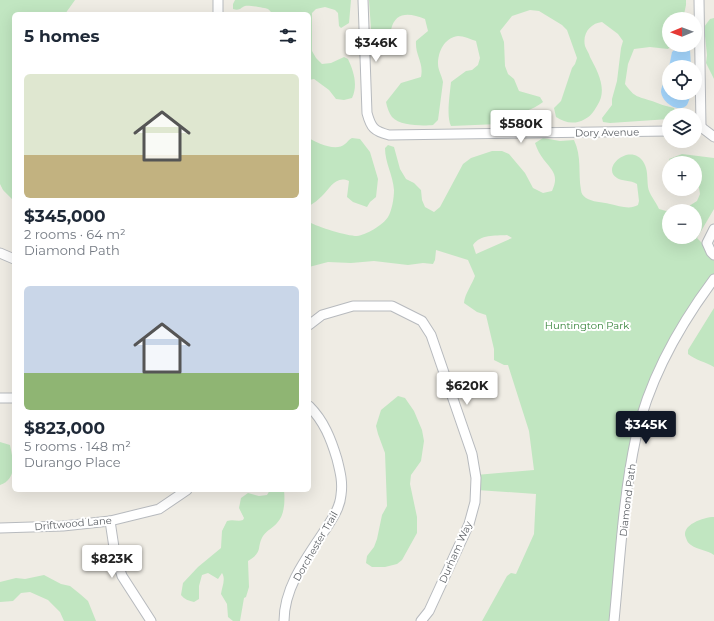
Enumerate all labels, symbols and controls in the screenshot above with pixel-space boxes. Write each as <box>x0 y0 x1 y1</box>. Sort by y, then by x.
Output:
north arrow <box>662 12 702 52</box>
map controls <box>662 12 702 244</box>
icon: filters <box>277 25 299 47</box>
text: 5 homes <box>24 26 100 46</box>
pin: $346K <box>348 29 404 63</box>
text: $346K <box>355 34 397 50</box>
button: locate <box>662 60 702 100</box>
icon: home <box>126 100 198 172</box>
button: layers <box>662 108 702 148</box>
pin: $580K <box>493 110 549 144</box>
text: $580K <box>499 115 543 131</box>
street label: Dory Avenue <box>575 125 639 140</box>
button: + <box>662 156 702 196</box>
button: − <box>662 204 702 244</box>
text: $345,000 <box>24 206 106 226</box>
text: 2 rooms · 64 m² <box>24 226 126 242</box>
text: Diamond Path <box>24 242 120 258</box>
icon: home <box>126 312 198 384</box>
park label: Huntington Park <box>545 319 629 332</box>
pin: $620K <box>439 372 495 406</box>
text: $620K <box>446 377 488 393</box>
pin: $345K <box>618 411 674 445</box>
text: $345K <box>625 416 667 432</box>
text: $823,000 <box>24 418 105 438</box>
text: 5 rooms · 148 m² <box>24 438 131 454</box>
text: Durango Place <box>24 454 121 470</box>
street label: Diamond Path <box>617 463 638 537</box>
street label: Dorchester Trail <box>290 509 341 584</box>
street label: Driftwood Lane <box>34 514 112 533</box>
street label: Durham Way <box>436 519 475 585</box>
pin: $823K <box>84 545 140 579</box>
text: $823K <box>91 550 133 566</box>

